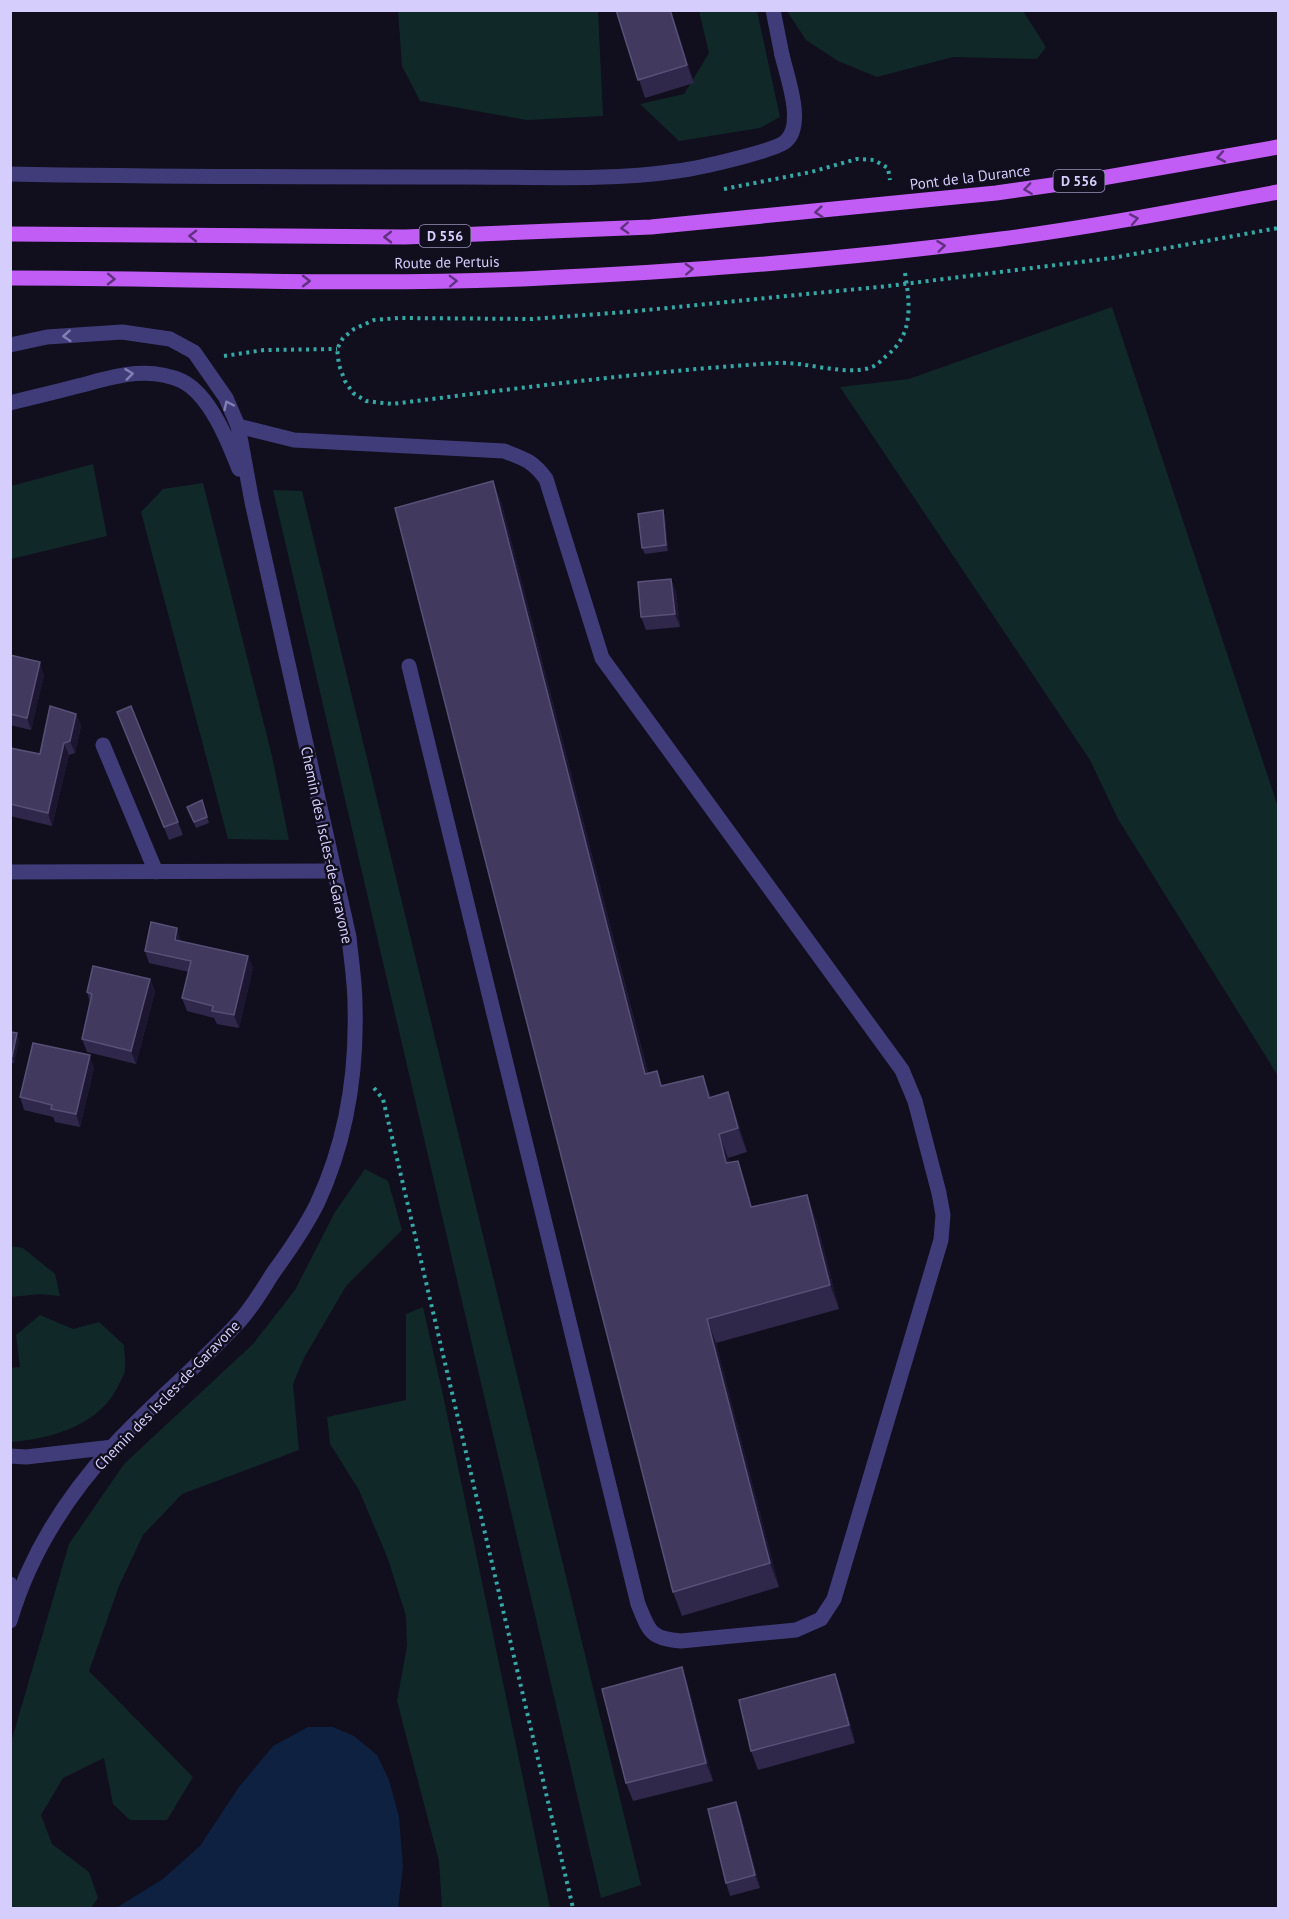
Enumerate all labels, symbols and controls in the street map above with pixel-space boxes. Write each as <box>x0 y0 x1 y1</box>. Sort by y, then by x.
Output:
one-way arrow <box>1216 150 1226 163</box>
street label: Pont de la Durance <box>909 160 1031 194</box>
road number: D 556 <box>1054 170 1104 192</box>
one-way arrow <box>1024 182 1033 194</box>
one-way arrow <box>815 205 824 218</box>
one-way arrow <box>1130 213 1139 225</box>
one-way arrow <box>621 222 630 235</box>
road number: D 556 <box>420 225 470 247</box>
one-way arrow <box>189 230 198 242</box>
one-way arrow <box>384 231 393 243</box>
one-way arrow <box>937 240 946 253</box>
street label: Route de Pertuis <box>394 252 500 272</box>
one-way arrow <box>685 263 694 276</box>
one-way arrow <box>106 273 115 285</box>
one-way arrow <box>448 274 457 287</box>
one-way arrow <box>301 275 310 287</box>
one-way arrow <box>62 329 71 342</box>
one-way arrow <box>124 369 133 381</box>
one-way arrow <box>224 401 236 412</box>
street label: Chemin des Iscles-de-Garavone <box>297 745 357 945</box>
street label: Chemin des Iscles-de-Garavone <box>90 1316 244 1474</box>

